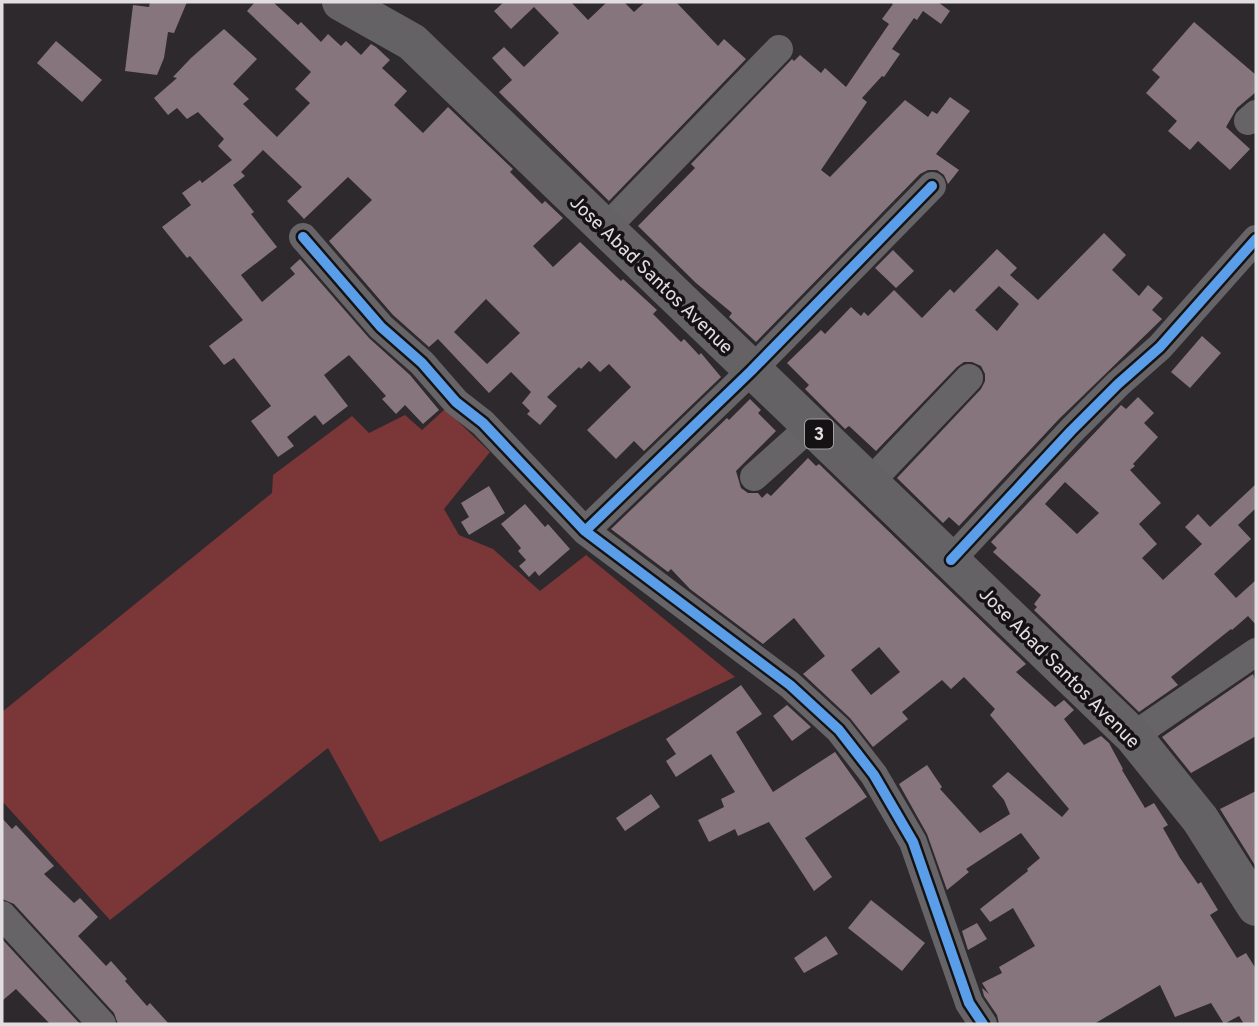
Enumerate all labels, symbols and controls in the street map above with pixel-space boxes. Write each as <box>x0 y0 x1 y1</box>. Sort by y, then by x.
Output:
street label: Jose Abad Santos Avenue <box>564 191 737 360</box>
road number: 3 <box>805 420 833 448</box>
street label: Jose Abad Santos Avenue <box>973 583 1144 754</box>

